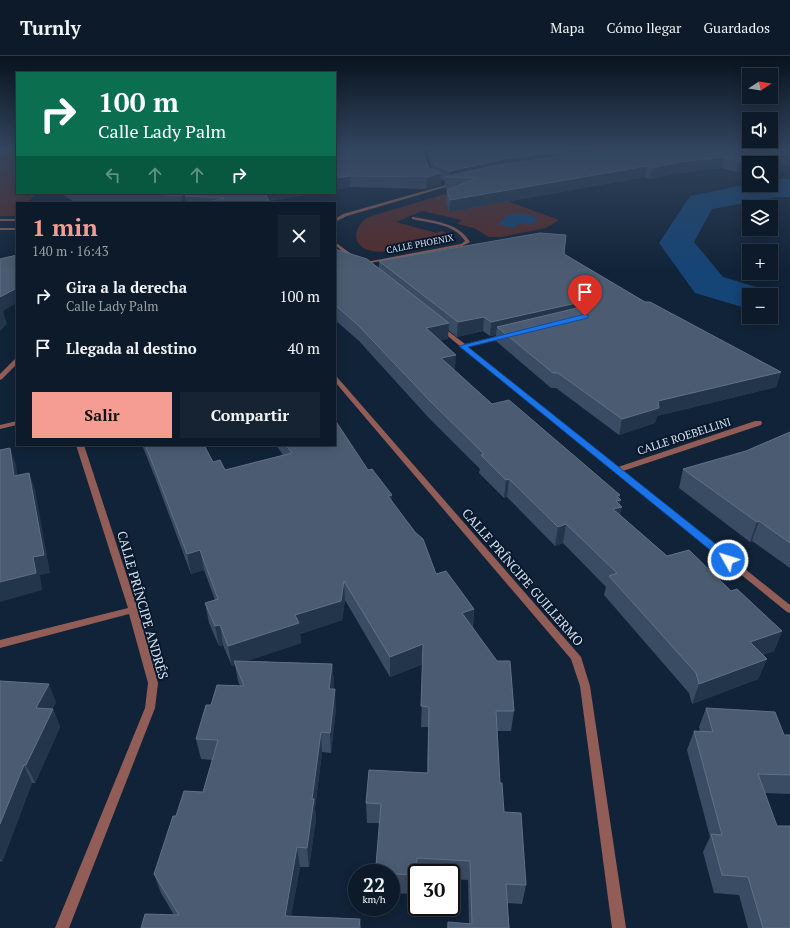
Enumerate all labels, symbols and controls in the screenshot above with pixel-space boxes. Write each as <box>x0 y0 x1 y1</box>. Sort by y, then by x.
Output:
text: Turnly <box>20 15 81 40</box>
text: Mapa <box>550 18 585 37</box>
text: Cómo llegar <box>607 18 681 37</box>
text: Guardados <box>703 18 770 37</box>
north arrow <box>742 68 778 104</box>
map controls <box>742 68 778 324</box>
text: 100 m <box>98 83 179 120</box>
icon: right <box>32 88 84 140</box>
button: sound <box>742 112 778 148</box>
text: Calle Lady Palm <box>98 119 226 143</box>
button: search <box>742 156 778 192</box>
icon: left <box>102 164 124 186</box>
icon: ahead <box>144 164 166 186</box>
icon: ahead <box>186 164 208 186</box>
icon: right <box>228 164 250 186</box>
button: layers <box>742 200 778 236</box>
text: 1 min <box>32 211 98 243</box>
button: close <box>278 215 320 257</box>
street label: CALLE PHOENIX <box>385 232 455 256</box>
text: 140 m · 16:43 <box>32 242 109 260</box>
button: + <box>742 244 778 280</box>
pin <box>568 275 602 316</box>
text: Gira a la derecha <box>66 277 187 297</box>
icon: arrive <box>574 281 596 303</box>
icon: right <box>32 285 54 307</box>
text: 100 m <box>279 286 320 306</box>
button: − <box>742 288 778 324</box>
text: Calle Lady Palm <box>66 297 159 315</box>
icon: arrive <box>32 337 54 359</box>
text: Llegada al destino <box>66 338 197 358</box>
text: 40 m <box>287 338 320 358</box>
button: Salir <box>32 392 172 438</box>
button: Compartir <box>180 392 320 438</box>
street label: CALLE ROEBELLINI <box>635 414 733 458</box>
street label: CALLE PRÍNCIPE GUILLERMO <box>458 504 588 650</box>
street label: CALLE PRÍNCIPE ANDRÉS <box>113 529 173 681</box>
position arrow <box>707 539 749 581</box>
speed limit sign: 30 <box>408 864 460 916</box>
text: 22 <box>363 871 385 898</box>
text: km/h <box>362 893 386 906</box>

